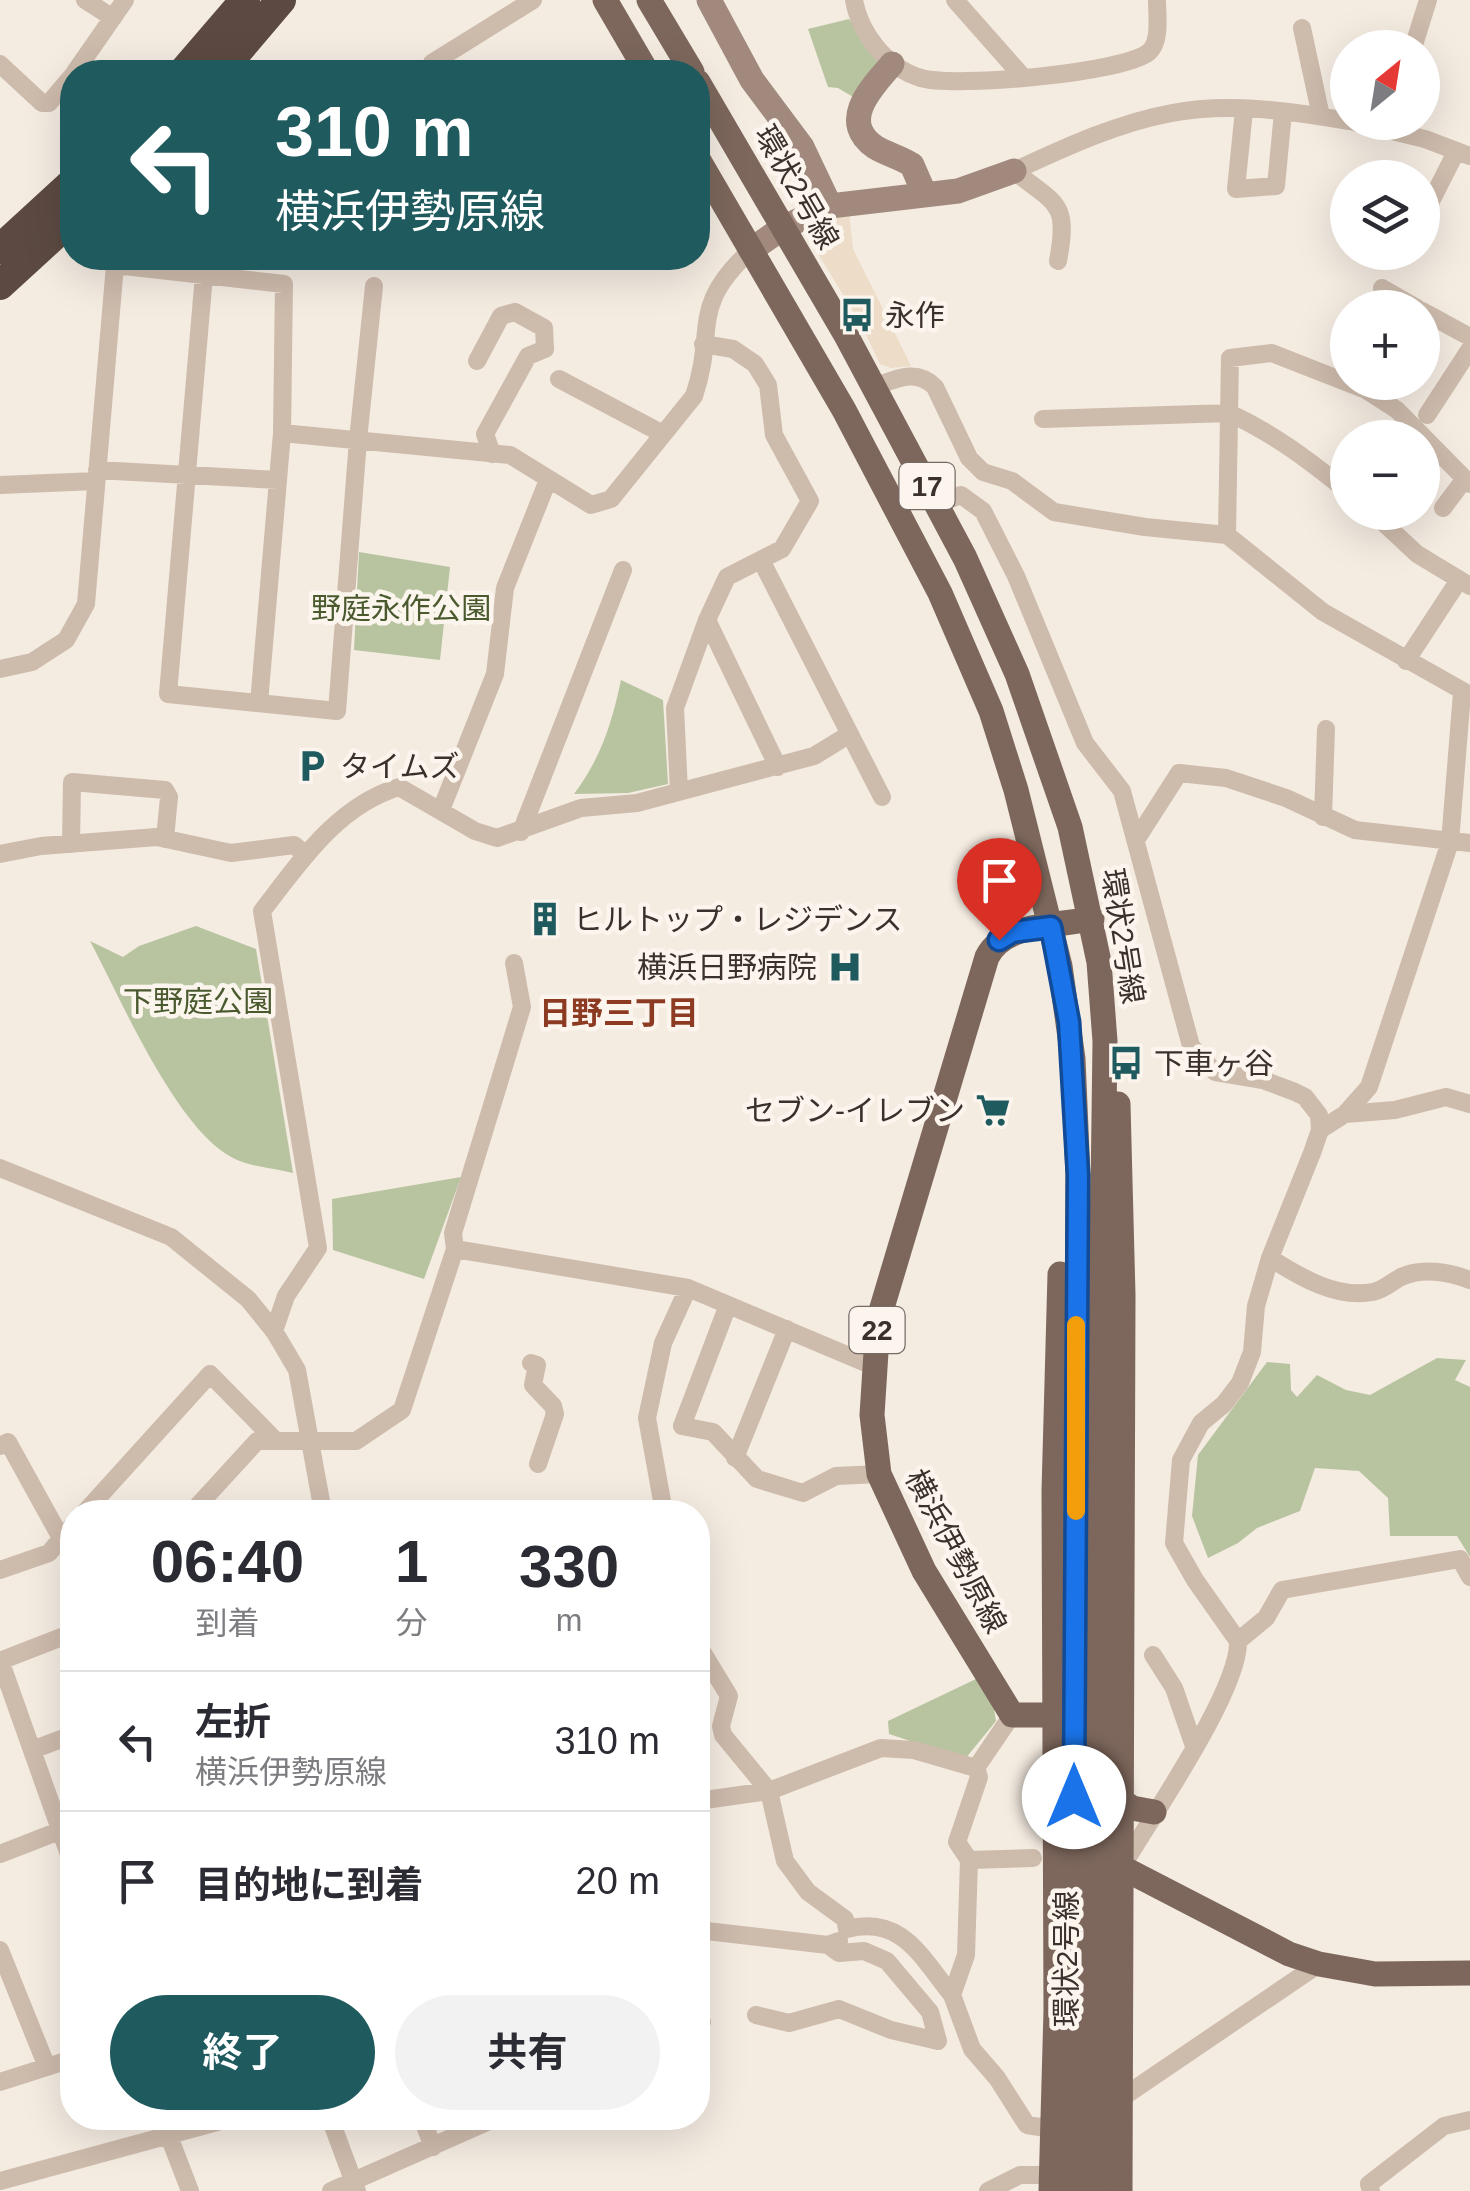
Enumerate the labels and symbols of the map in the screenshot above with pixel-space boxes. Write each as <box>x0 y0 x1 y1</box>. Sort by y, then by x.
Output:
north arrow <box>1330 30 1440 140</box>
street label: 環状2号線 <box>749 120 845 254</box>
bus stop icon: 永作 <box>838 296 876 334</box>
place label: 永作 <box>885 299 945 332</box>
road number: 17 <box>900 463 954 509</box>
park label: 野庭永作公園 <box>311 592 491 625</box>
parking icon: タイムズ <box>293 747 331 785</box>
place label: タイムズ <box>340 750 459 783</box>
pin <box>957 838 1042 941</box>
street label: 環状2号線 <box>1096 866 1150 1006</box>
building icon: ヒルトップ・レジデンス <box>526 900 564 938</box>
place label: ヒルトップ・レジデンス <box>573 903 902 936</box>
hospital icon: 横浜日野病院 <box>826 948 864 986</box>
place label: 横浜日野病院 <box>637 951 817 984</box>
park label: 下野庭公園 <box>123 985 273 1018</box>
district label: 日野三丁目 <box>539 995 699 1031</box>
bus stop icon: 下車ヶ谷 <box>1107 1044 1145 1082</box>
place label: 下車ヶ谷 <box>1154 1047 1274 1080</box>
supermarket icon: セブン-イレブン <box>974 1091 1012 1129</box>
place label: セブン-イレブン <box>745 1094 965 1127</box>
road number: 22 <box>850 1307 904 1353</box>
street label: 横浜伊勢原線 <box>899 1464 1013 1638</box>
position arrow <box>1022 1745 1126 1849</box>
street label: 環状2号線 <box>1050 1891 1083 2027</box>

